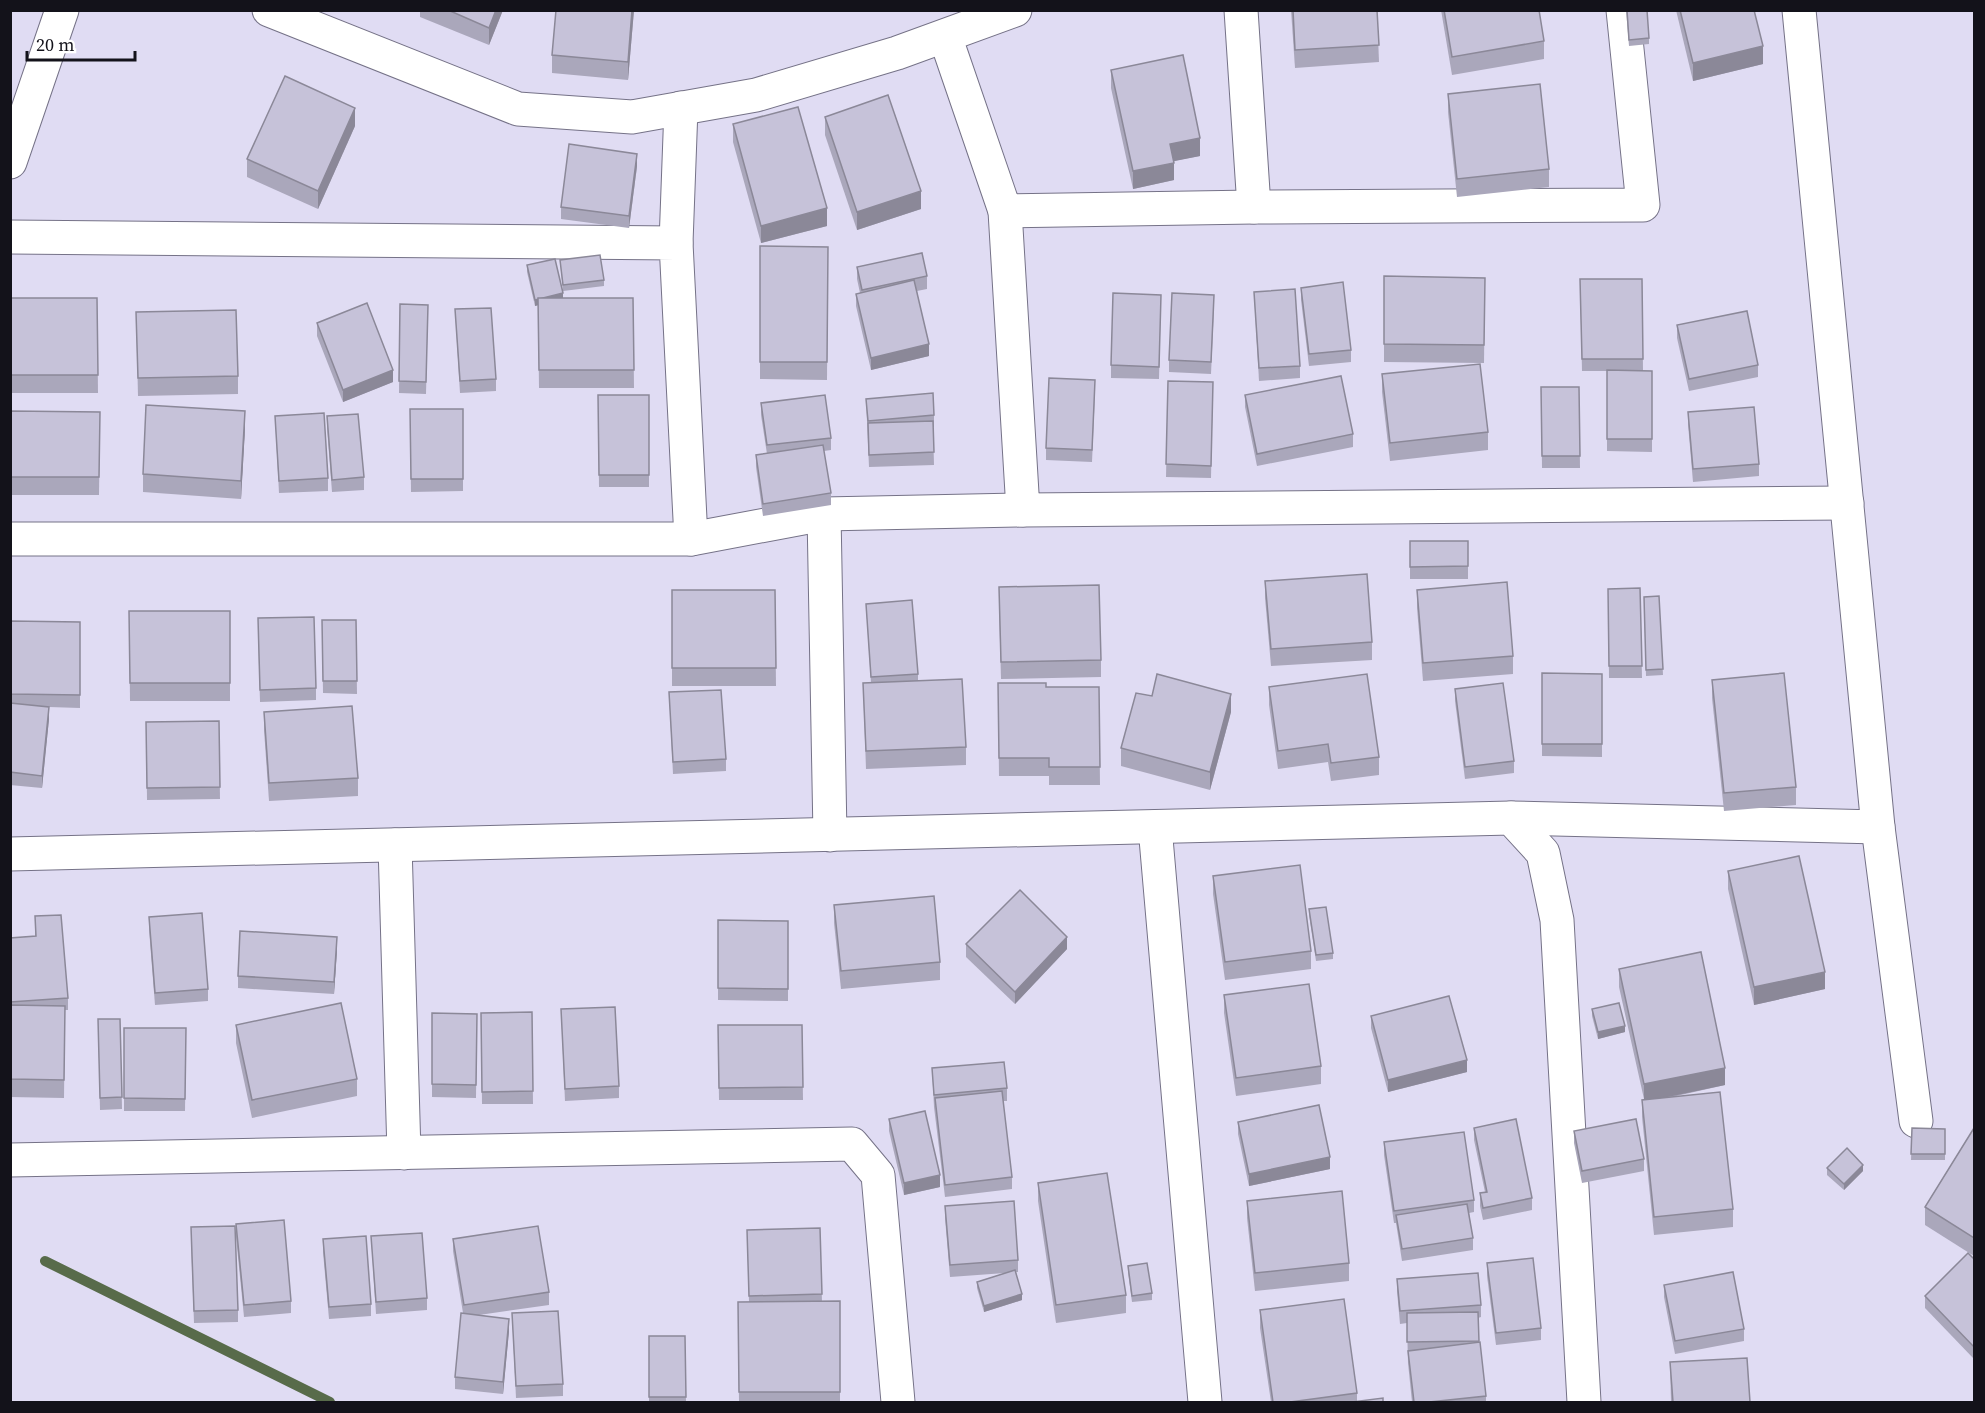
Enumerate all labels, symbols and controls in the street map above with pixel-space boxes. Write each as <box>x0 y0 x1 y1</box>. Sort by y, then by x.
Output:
scale bar <box>27 24 135 62</box>
text: 20 m <box>36 32 74 57</box>

